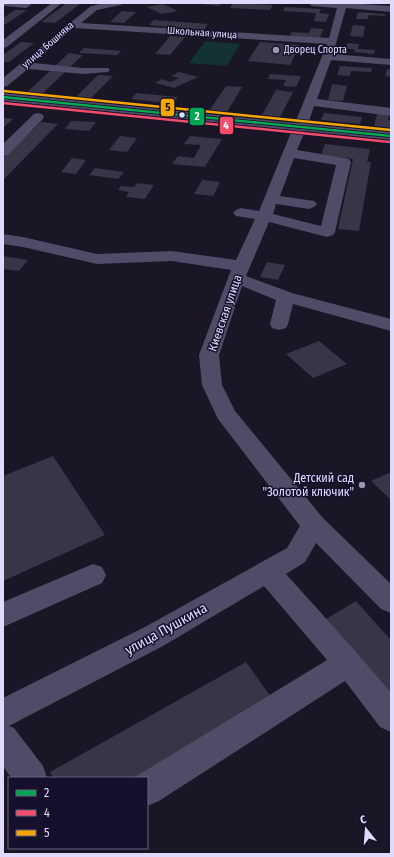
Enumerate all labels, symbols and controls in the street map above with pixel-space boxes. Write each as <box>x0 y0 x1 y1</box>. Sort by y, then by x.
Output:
street label: улица Бошняка <box>20 19 76 71</box>
street label: Школьная улица <box>166 25 238 41</box>
place label: Дворец Спорта <box>283 44 347 56</box>
marker: Дворец Спорта <box>271 45 281 55</box>
line badge: 5 <box>160 98 175 117</box>
text: 5 <box>165 101 171 114</box>
line badge: 2 <box>189 107 205 126</box>
unlabelled marker <box>177 110 187 120</box>
text: 2 <box>193 110 200 123</box>
line badge: 4 <box>219 116 234 135</box>
text: 4 <box>223 119 229 132</box>
street label: Киевская улица <box>205 273 245 353</box>
place label: Детский сад "Золотой ключик" <box>262 471 354 499</box>
marker: Детский сад "Золотой ключик" <box>357 480 367 490</box>
street label: улица Пушкина <box>122 599 210 659</box>
legend <box>8 777 148 849</box>
text: 2 <box>44 786 49 800</box>
text: 4 <box>44 806 50 820</box>
north arrow <box>346 809 386 849</box>
text: С <box>359 813 368 827</box>
text: 5 <box>44 826 50 840</box>

